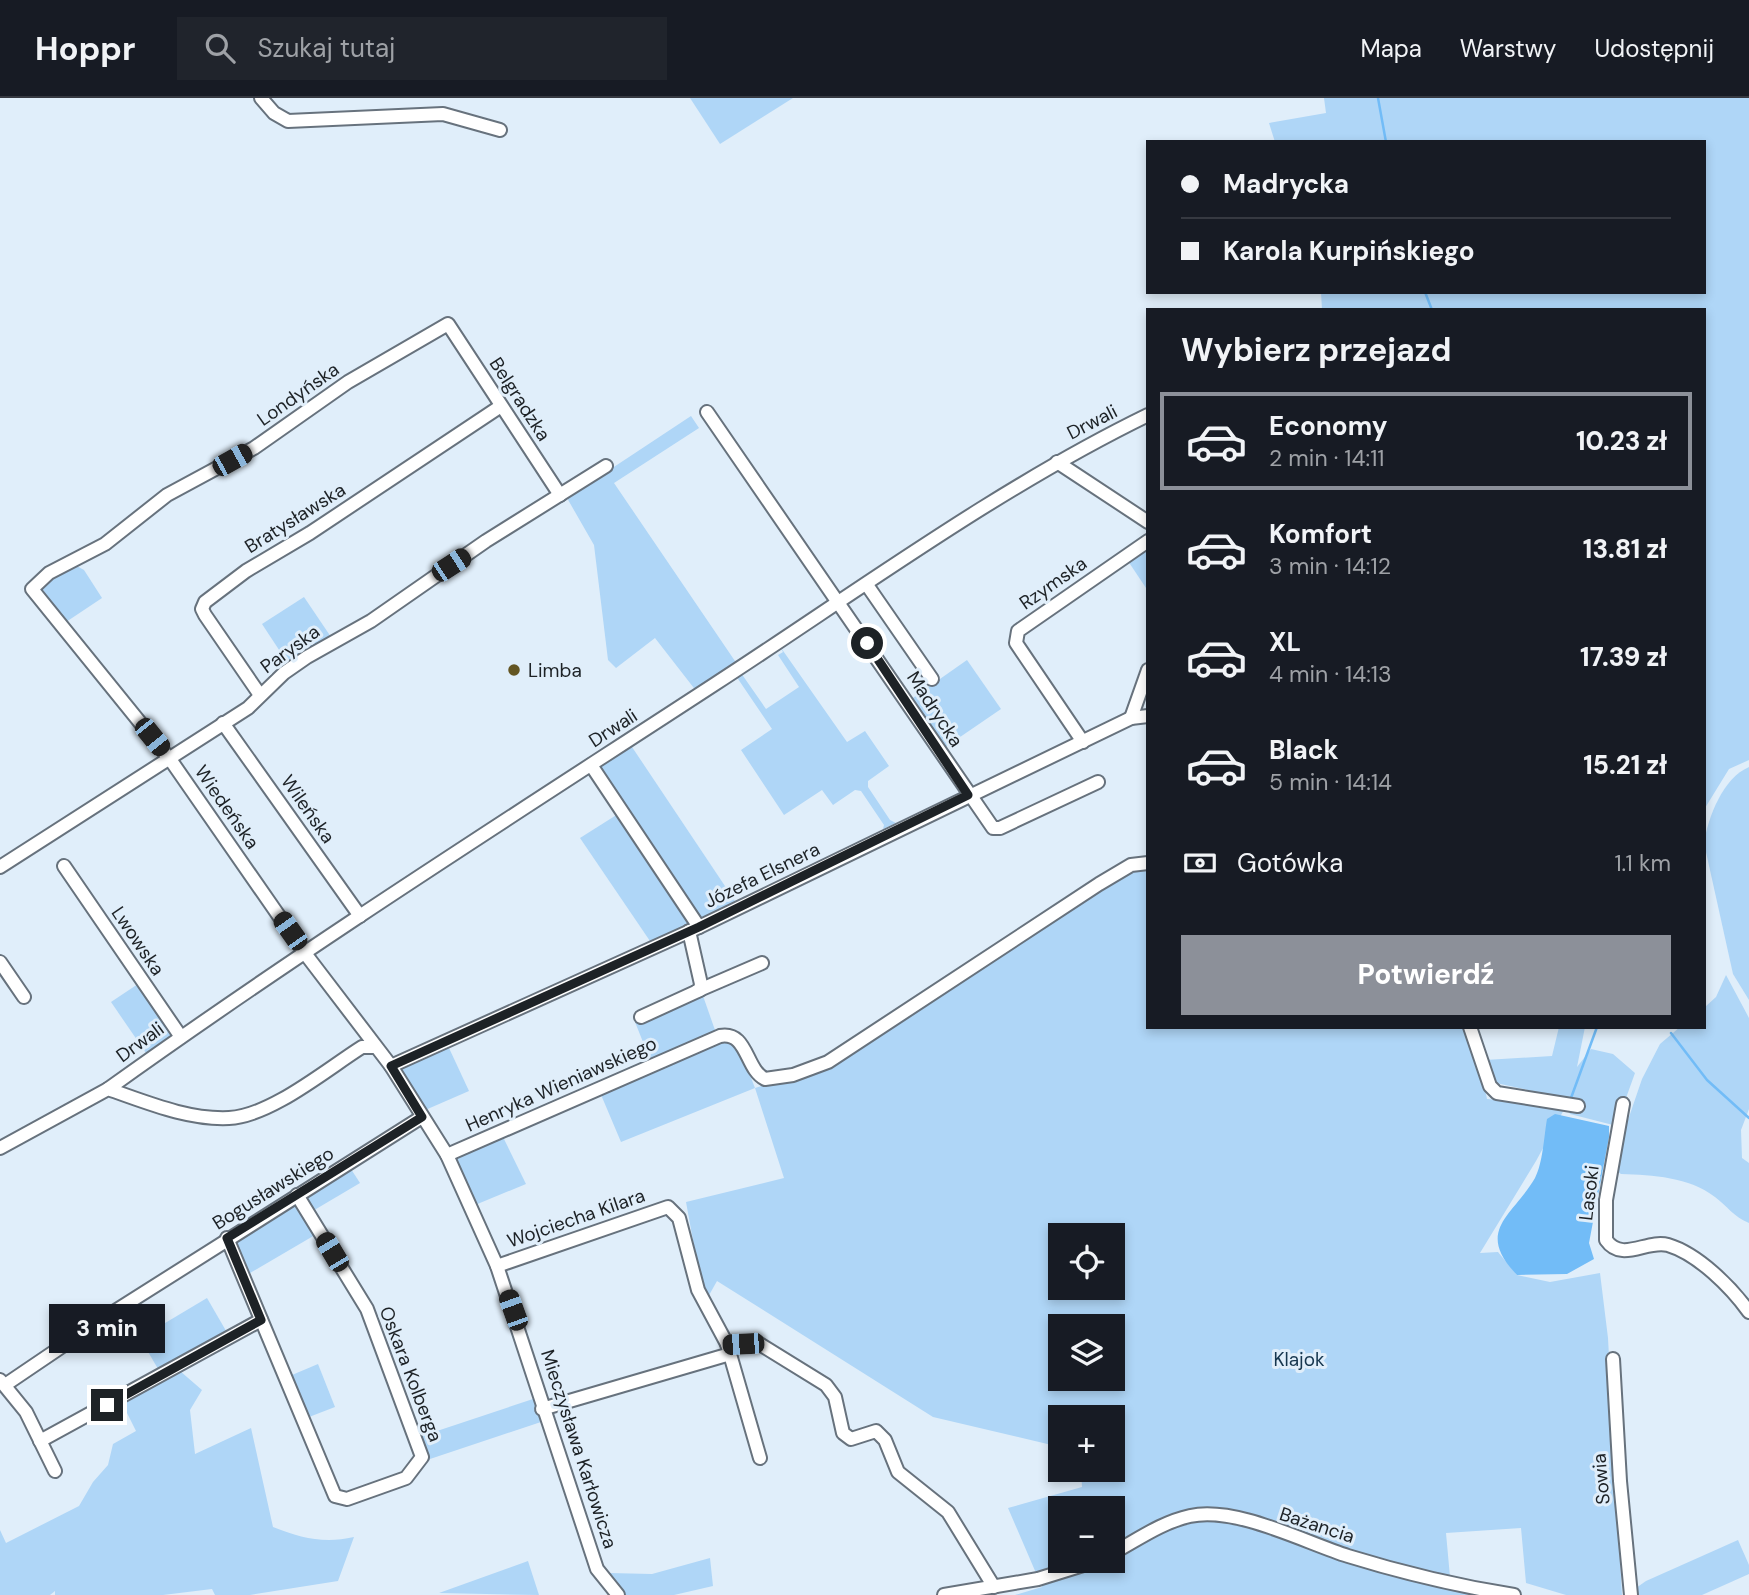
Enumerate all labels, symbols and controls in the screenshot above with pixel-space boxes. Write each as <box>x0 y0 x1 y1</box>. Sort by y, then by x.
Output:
search box <box>177 17 667 80</box>
text: Hoppr <box>35 27 135 70</box>
icon: search <box>201 29 239 67</box>
text: Szukaj tutaj <box>257 31 395 65</box>
text: Mapa <box>1360 33 1422 64</box>
text: Warstwy <box>1460 33 1556 64</box>
text: Udostępnij <box>1594 33 1714 64</box>
text: Madrycka <box>1223 167 1349 201</box>
text: Karola Kurpińskiego <box>1223 234 1475 268</box>
text: Wybierz przejazd <box>1181 329 1451 371</box>
street label: Belgradzka <box>484 352 556 446</box>
street label: Londyńska <box>252 357 344 431</box>
street label: Drwali <box>1063 399 1121 445</box>
text: Economy <box>1269 409 1387 443</box>
icon: car <box>1185 410 1248 473</box>
text: 10.23 zł <box>1576 424 1667 458</box>
car <box>209 441 256 479</box>
text: 2 min · 14:11 <box>1269 443 1385 473</box>
street label: Bratysławska <box>240 477 350 559</box>
text: Komfort <box>1269 517 1372 551</box>
icon: car <box>1185 518 1248 581</box>
text: 13.81 zł <box>1583 532 1667 566</box>
car <box>428 545 475 585</box>
street label: Rzymska <box>1014 551 1092 615</box>
text: 3 min · 14:12 <box>1269 551 1391 581</box>
street label: Paryska <box>255 619 325 679</box>
text: XL <box>1269 625 1301 659</box>
icon: car <box>1185 626 1248 689</box>
route start <box>851 627 883 659</box>
text: 17.39 zł <box>1580 640 1667 674</box>
place label: Limba <box>528 658 582 683</box>
text: 4 min · 14:13 <box>1269 659 1392 689</box>
marker: Limba <box>506 662 522 678</box>
street label: Madrycka <box>901 666 969 752</box>
street label: Drwali <box>584 703 642 753</box>
car <box>131 714 174 760</box>
text: Black <box>1269 733 1339 767</box>
icon: car <box>1185 734 1248 797</box>
text: 15.21 zł <box>1583 748 1667 782</box>
street label: Wiedeńska <box>189 760 265 854</box>
text: 5 min · 14:14 <box>1269 767 1392 797</box>
street label: Wileńska <box>275 770 341 848</box>
street label: Józefa Elsnera <box>700 836 824 914</box>
icon: cash <box>1181 844 1219 882</box>
text: Gotówka <box>1237 846 1343 880</box>
text: 1.1 km <box>1614 848 1671 878</box>
street label: Lwowska <box>106 902 170 980</box>
car <box>270 908 311 954</box>
button: Potwierdź <box>1181 935 1671 1015</box>
street label: Drwali <box>111 1016 169 1068</box>
street label: Henryka Wieniawskiego <box>461 1031 661 1137</box>
street label: Bogusławskiego <box>208 1141 338 1235</box>
street label: Lasoki <box>1573 1164 1605 1222</box>
street label: Wojciecha Kilara <box>504 1183 648 1253</box>
map controls <box>1048 1223 1125 1573</box>
button: locate <box>1048 1223 1125 1300</box>
car <box>313 1229 352 1275</box>
car <box>496 1287 531 1333</box>
street label: Oskara Kolberga <box>374 1303 448 1445</box>
callout: 3 min <box>49 1304 165 1352</box>
text: 3 min <box>76 1313 138 1343</box>
button: layers <box>1048 1314 1125 1391</box>
car <box>722 1332 765 1356</box>
street label: Mieczysława Karłowicza <box>535 1346 623 1552</box>
park label: Klajok <box>1273 1347 1325 1372</box>
route end <box>91 1389 123 1421</box>
button: + <box>1048 1405 1125 1482</box>
street label: Sowia <box>1586 1452 1616 1506</box>
button: − <box>1048 1496 1125 1573</box>
street label: Bażancia <box>1276 1501 1358 1549</box>

